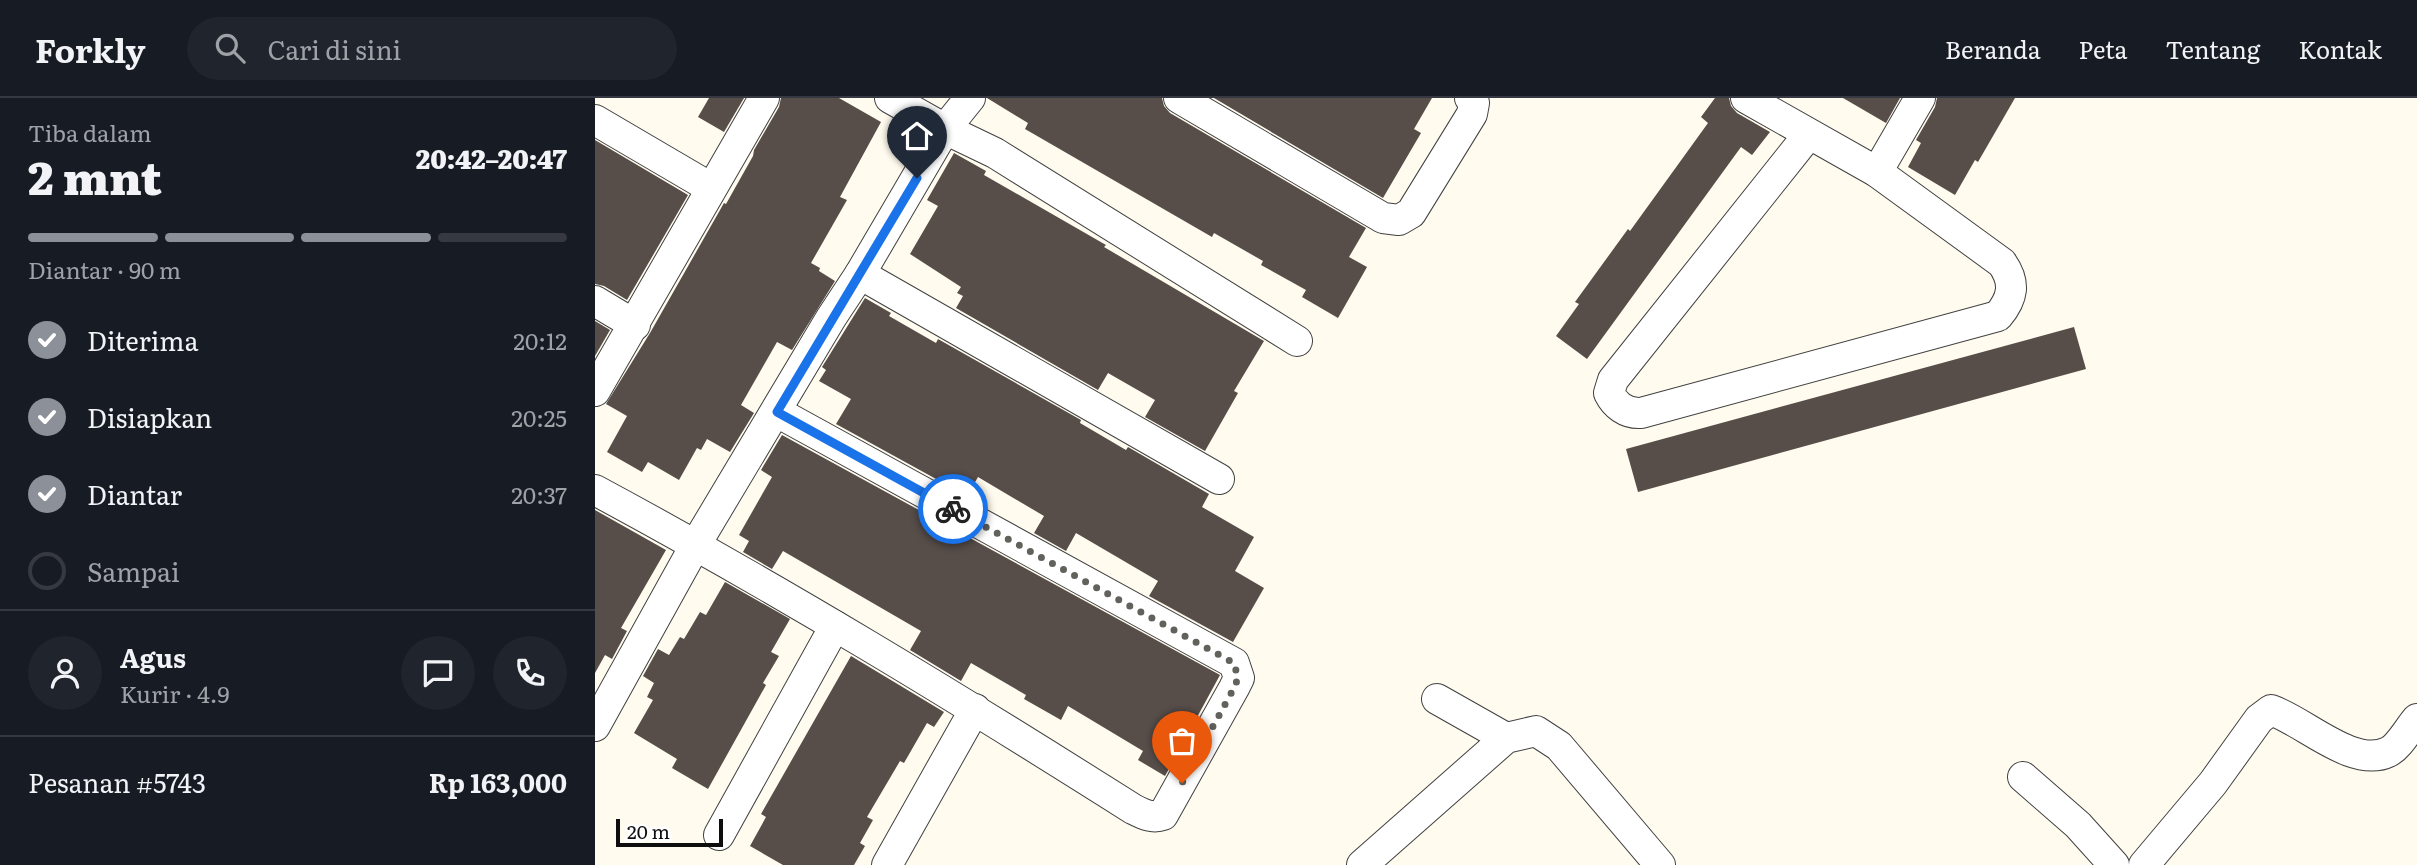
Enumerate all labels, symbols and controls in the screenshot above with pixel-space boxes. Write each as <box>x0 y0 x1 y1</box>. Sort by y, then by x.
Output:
search box <box>187 17 677 80</box>
text: Forkly <box>35 24 145 73</box>
icon: search <box>211 29 249 67</box>
text: Cari di sini <box>267 29 401 68</box>
text: Beranda <box>1945 31 2041 66</box>
text: Peta <box>2079 31 2128 66</box>
text: Tentang <box>2166 31 2260 66</box>
text: Kontak <box>2298 31 2382 66</box>
pin <box>887 106 947 178</box>
text: Tiba dalam <box>28 115 152 149</box>
icon: home <box>898 117 936 155</box>
text: 20:42–20:47 <box>416 138 567 177</box>
text: 2 mnt <box>28 141 162 209</box>
text: Diantar · 90 m <box>28 252 181 286</box>
text: Diterima <box>87 320 199 359</box>
icon: check <box>28 321 66 359</box>
text: 20:12 <box>513 323 567 357</box>
text: Disiapkan <box>87 397 212 436</box>
icon: check <box>28 398 66 436</box>
text: 20:25 <box>511 400 567 434</box>
text: Diantar <box>87 474 182 513</box>
courier <box>918 474 988 544</box>
icon: check <box>28 475 66 513</box>
text: 20:37 <box>511 477 567 511</box>
icon: bike <box>934 490 972 528</box>
text: Sampai <box>87 551 180 590</box>
button: person <box>28 636 102 710</box>
button: chat <box>401 636 475 710</box>
button: phone <box>493 636 567 710</box>
text: Agus <box>120 637 186 676</box>
text: Kurir · 4.9 <box>120 676 230 710</box>
pin <box>1152 711 1212 783</box>
icon: bag <box>1163 722 1201 760</box>
text: Pesanan #5743 <box>28 762 206 801</box>
text: Rp 163,000 <box>429 762 567 801</box>
scale bar <box>616 816 723 848</box>
text: 20 m <box>627 817 670 845</box>

